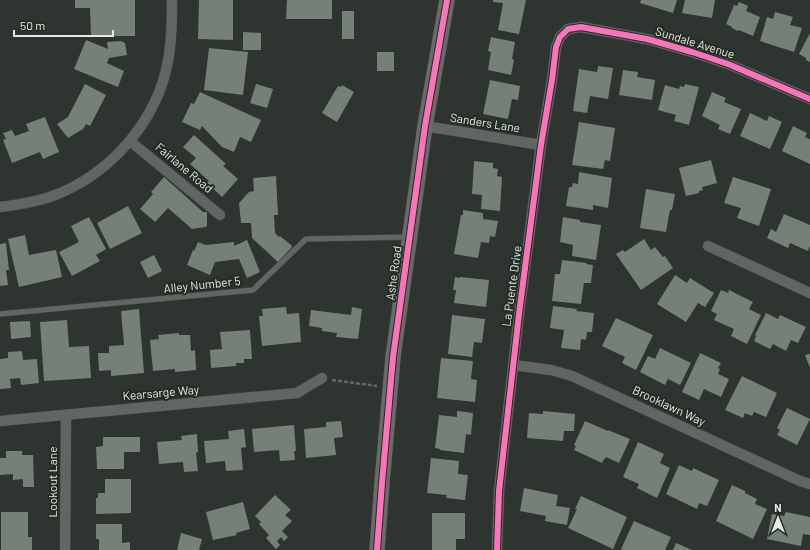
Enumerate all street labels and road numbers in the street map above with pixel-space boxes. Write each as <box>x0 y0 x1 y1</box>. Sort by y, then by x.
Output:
street label: Sundale Avenue <box>654 23 737 61</box>
street label: Sanders Lane <box>449 110 521 134</box>
street label: Fairlane Road <box>153 139 216 195</box>
street label: Ashe Road <box>382 245 404 301</box>
street label: La Puente Drive <box>498 245 524 327</box>
street label: Alley Number 5 <box>163 273 241 295</box>
street label: Kearsarge Way <box>122 382 200 402</box>
street label: Brooklawn Way <box>631 382 709 428</box>
street label: Lookout Lane <box>45 446 59 518</box>

